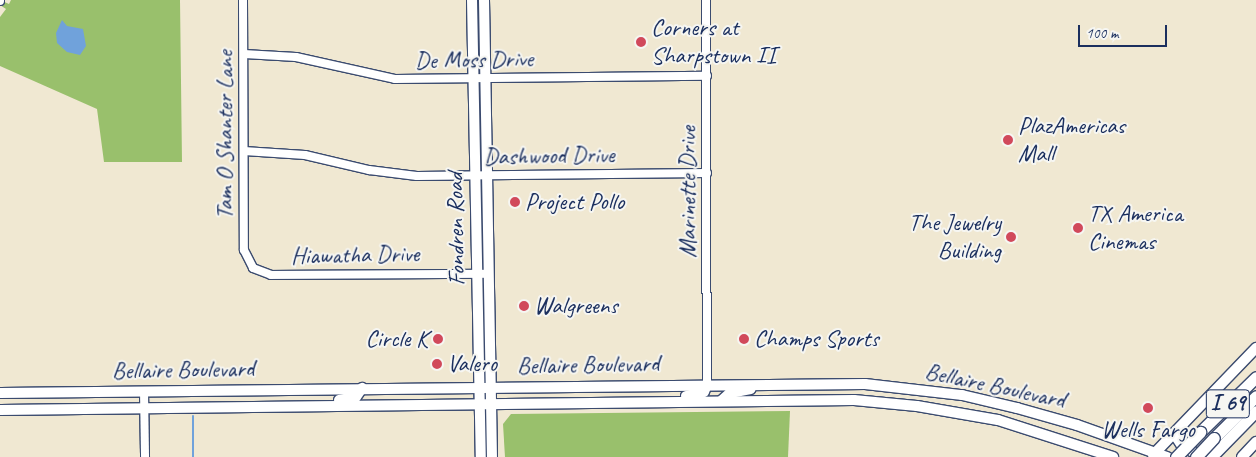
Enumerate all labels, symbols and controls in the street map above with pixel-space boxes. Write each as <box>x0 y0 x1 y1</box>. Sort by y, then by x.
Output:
place label: Corners at Sharpstown II <box>651 14 776 70</box>
scale bar <box>1081 15 1170 47</box>
text: 100 m <box>1086 24 1118 43</box>
marker: Corners at Sharpstown II <box>635 36 647 48</box>
street label: De Moss Drive <box>414 45 534 75</box>
street label: Tam O Shanter Lane <box>211 50 239 220</box>
place label: PlazAmericas Mall <box>1018 112 1125 168</box>
street label: Marinette Drive <box>674 126 702 258</box>
marker: PlazAmericas Mall <box>1002 134 1014 146</box>
street label: Dashwood Drive <box>483 140 615 172</box>
street label: Fondren Road <box>441 173 471 285</box>
place label: Project Pollo <box>525 188 624 216</box>
marker: Project Pollo <box>509 196 521 208</box>
place label: TX America Cinemas <box>1088 200 1183 256</box>
place label: The Jewelry Building <box>909 209 1001 265</box>
marker: TX America Cinemas <box>1072 222 1084 234</box>
marker: The Jewelry Building <box>1005 231 1017 243</box>
street label: Hiawatha Drive <box>291 239 419 271</box>
place label: Walgreens <box>534 292 618 320</box>
marker: Walgreens <box>518 300 530 312</box>
place label: Circle K <box>366 325 428 353</box>
place label: Champs Sports <box>754 325 879 353</box>
marker: Circle K <box>432 333 444 345</box>
marker: Champs Sports <box>738 333 750 345</box>
street label: Bellaire Boulevard <box>516 349 660 381</box>
place label: Valero <box>447 350 497 378</box>
street label: Bellaire Boulevard <box>111 354 255 386</box>
street label: Bellaire Boulevard <box>922 357 1068 415</box>
marker: Valero <box>431 358 443 370</box>
road number: I 69 <box>1206 384 1250 424</box>
marker: Wells Fargo <box>1142 402 1154 414</box>
place label: Wells Fargo <box>1101 416 1195 444</box>

